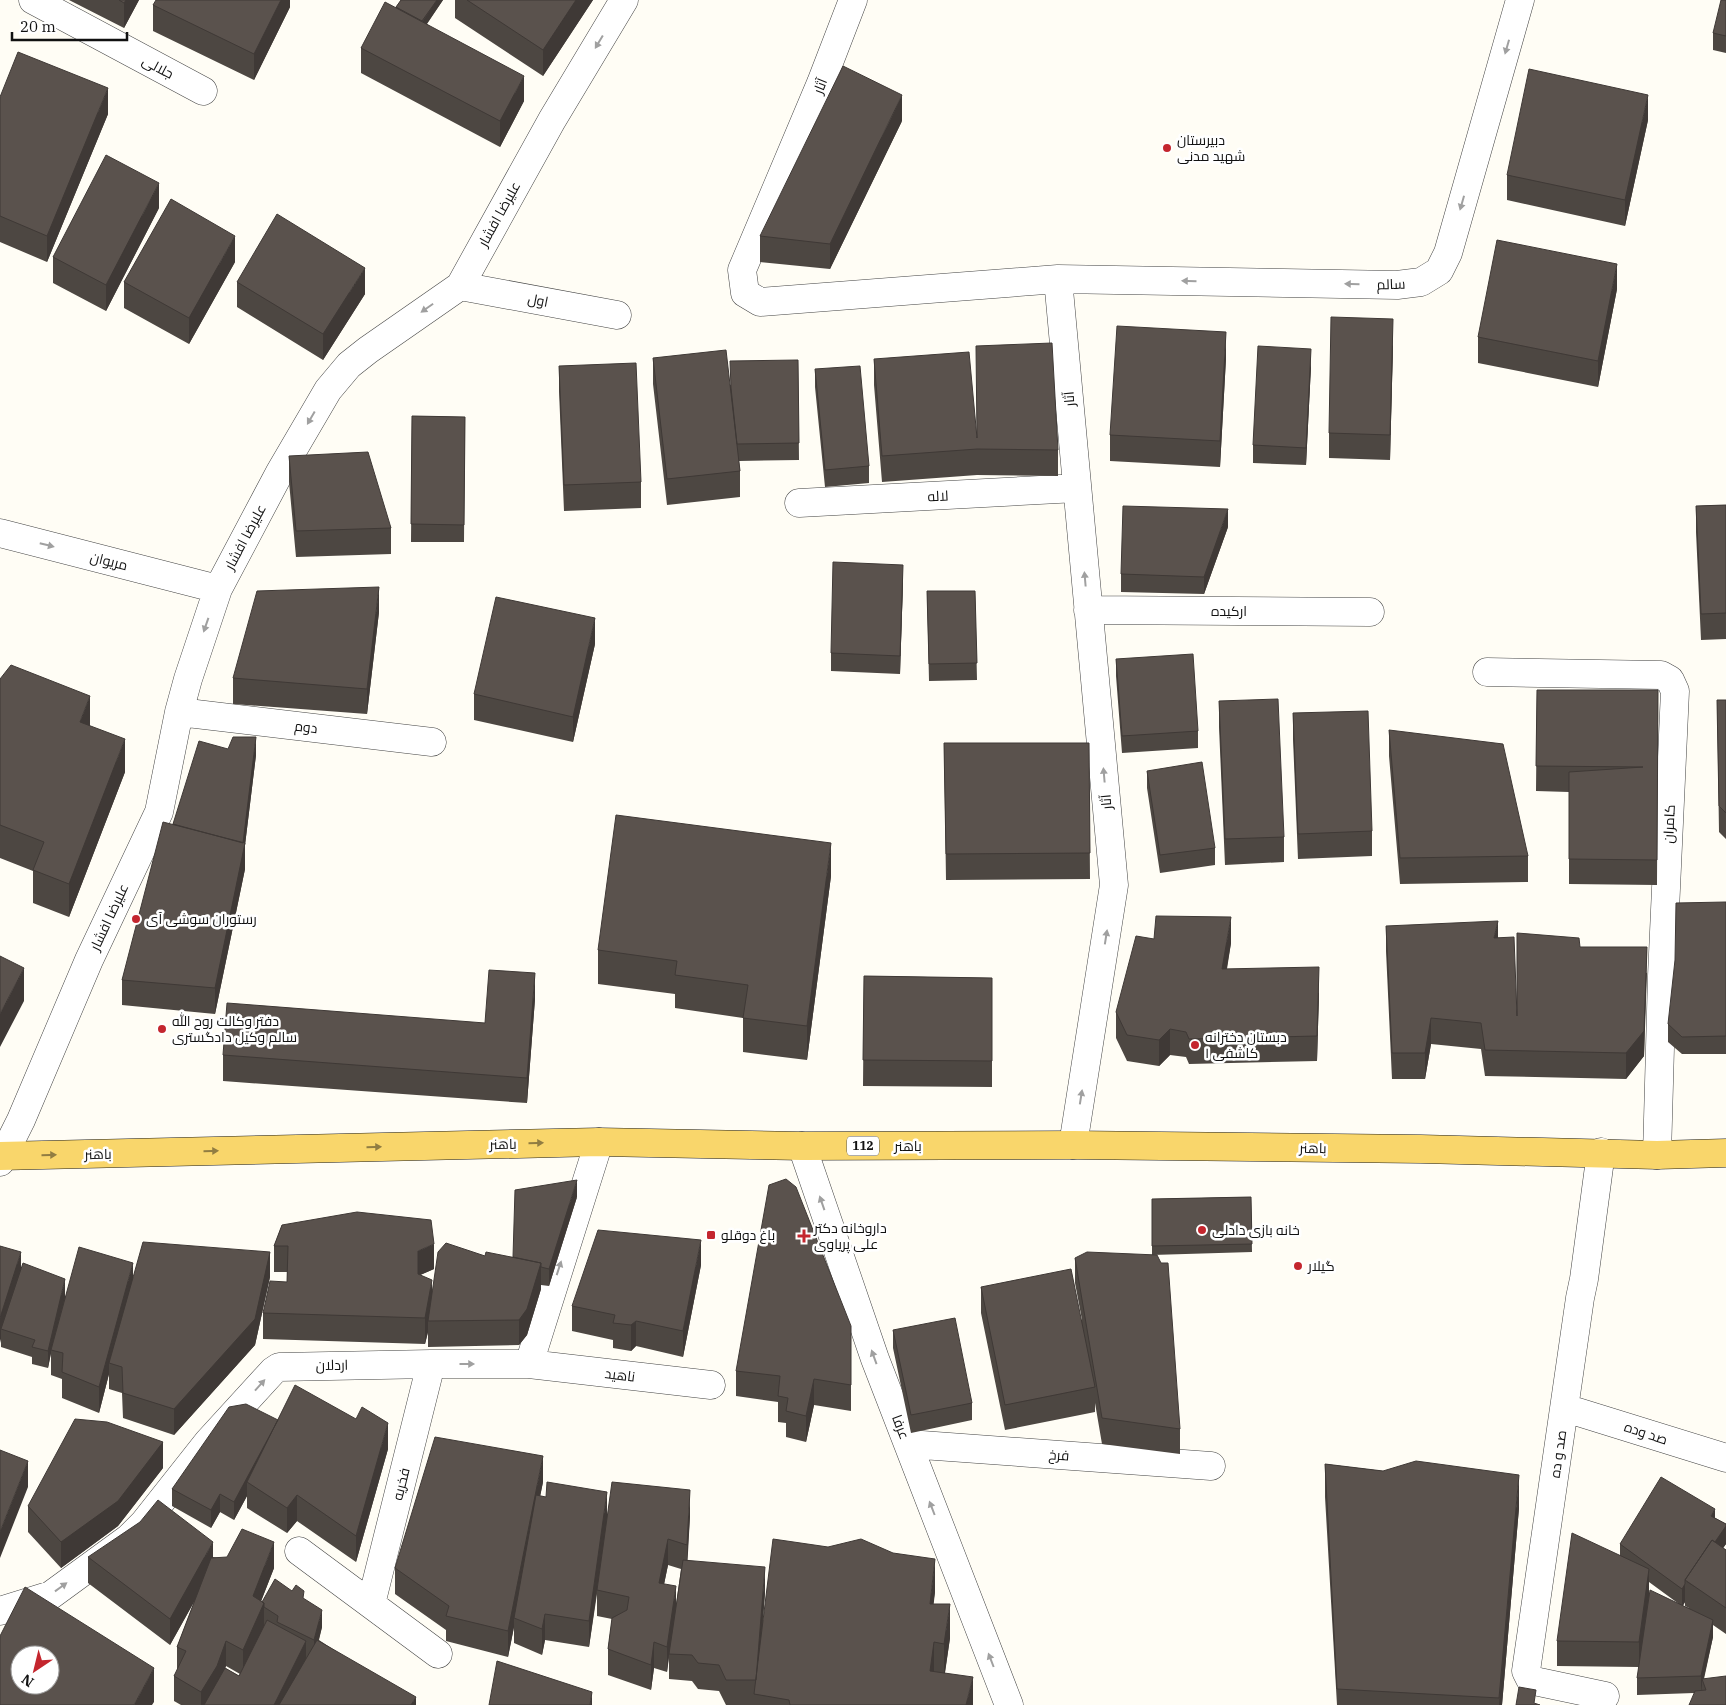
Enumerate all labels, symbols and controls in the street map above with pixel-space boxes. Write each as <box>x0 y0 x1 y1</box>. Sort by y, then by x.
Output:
scale bar <box>12 10 128 42</box>
text: 20 m <box>20 17 56 36</box>
one-way arrow <box>594 36 603 49</box>
one-way arrow <box>1502 39 1510 54</box>
street label: جلالی <box>139 51 177 83</box>
street label: آثار <box>808 75 831 97</box>
place label: دبیرستان شهید مدنی <box>1177 131 1245 165</box>
marker: دبیرستان شهید مدنی <box>1161 142 1173 154</box>
street label: علیرضا افشار <box>473 178 524 251</box>
one-way arrow <box>1458 196 1466 211</box>
street label: سالم <box>1376 275 1406 294</box>
one-way arrow <box>1181 277 1197 285</box>
one-way arrow <box>1343 280 1359 288</box>
street label: اول <box>526 289 550 311</box>
one-way arrow <box>421 303 434 313</box>
street label: آثار <box>1059 390 1079 408</box>
one-way arrow <box>307 412 316 425</box>
street label: لاله <box>927 486 949 506</box>
street label: علیرضا افشار <box>220 501 270 574</box>
one-way arrow <box>40 541 55 549</box>
street label: مریوان <box>88 548 130 574</box>
one-way arrow <box>1081 571 1089 587</box>
street label: ارکیده <box>1211 602 1247 620</box>
one-way arrow <box>202 618 210 633</box>
street label: دوم <box>293 717 319 738</box>
one-way arrow <box>1100 767 1108 783</box>
street label: آثار <box>1096 793 1116 811</box>
street label: کامران <box>1659 804 1679 844</box>
street label: علیرضا افشار <box>85 881 132 954</box>
place label: رستوران سوشی آی <box>146 910 257 928</box>
marker: رستوران سوشی آی <box>130 913 142 925</box>
one-way arrow <box>1102 928 1110 944</box>
place label: دفتر وکالت روح الله سالم وکیل دادگستری <box>172 1012 297 1047</box>
marker: دفتر وکالت روح الله سالم وکیل دادگستری <box>156 1023 168 1035</box>
place label: دبستان دخترانه کاشفی ۱ <box>1205 1028 1287 1062</box>
marker: دبستان دخترانه کاشفی ۱ <box>1189 1039 1201 1051</box>
one-way arrow <box>1077 1089 1085 1105</box>
street label: باهنر <box>488 1135 517 1153</box>
road number: 112 <box>847 1136 879 1156</box>
street label: باهنر <box>893 1137 922 1155</box>
one-way arrow <box>528 1139 544 1147</box>
street label: باهنر <box>1298 1139 1327 1157</box>
one-way arrow <box>366 1143 382 1151</box>
street label: باهنر <box>83 1145 112 1163</box>
one-way arrow <box>203 1147 219 1155</box>
one-way arrow <box>41 1151 57 1159</box>
one-way arrow <box>817 1195 825 1210</box>
place label: داروخانه دکتر علی پریاوی <box>813 1219 887 1254</box>
place label: خانه بازی دادلی <box>1212 1221 1300 1239</box>
marker: خانه بازی دادلی <box>1196 1224 1208 1236</box>
place label: باغ دوقلو <box>721 1226 775 1244</box>
marker: باغ دوقلو <box>705 1229 717 1241</box>
marker: داروخانه دکتر علی پریاوی <box>798 1230 810 1242</box>
place label: گیلار <box>1307 1257 1335 1275</box>
one-way arrow <box>556 1260 564 1275</box>
marker: گیلار <box>1292 1260 1304 1272</box>
one-way arrow <box>870 1349 877 1364</box>
street label: اردلان <box>316 1356 348 1374</box>
one-way arrow <box>460 1360 476 1368</box>
street label: ناهید <box>604 1364 636 1386</box>
one-way arrow <box>254 1380 266 1392</box>
street label: عرفا <box>888 1412 914 1442</box>
street label: صد وده <box>1622 1418 1670 1448</box>
street label: صد و ده <box>1546 1429 1570 1479</box>
street label: فرخ <box>1048 1445 1070 1465</box>
street label: فخریه <box>388 1466 414 1502</box>
one-way arrow <box>928 1501 936 1515</box>
one-way arrow <box>54 1582 67 1593</box>
north arrow <box>10 1645 60 1695</box>
one-way arrow <box>987 1652 995 1667</box>
text: N <box>18 1670 37 1691</box>

